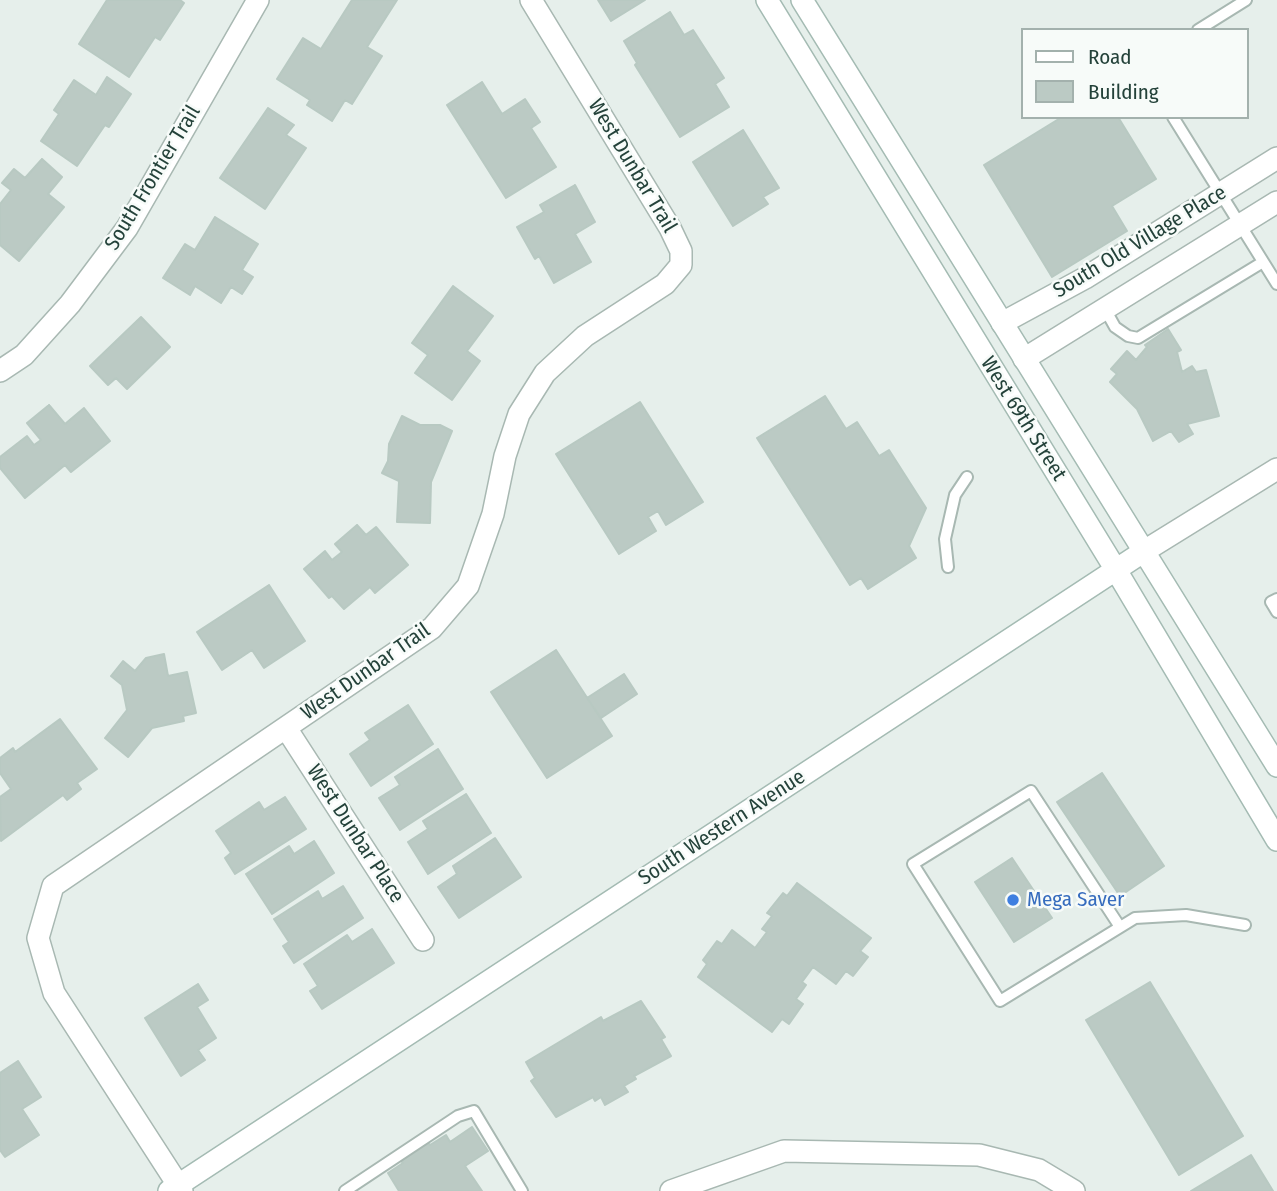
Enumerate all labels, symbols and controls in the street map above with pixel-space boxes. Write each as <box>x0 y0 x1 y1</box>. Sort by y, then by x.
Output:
legend <box>1021 28 1249 119</box>
text: Road <box>1088 44 1132 70</box>
text: Building <box>1088 79 1159 105</box>
street label: West Dunbar Trail <box>582 95 682 237</box>
street label: South Frontier Trail <box>100 101 206 255</box>
street label: South Old Village Place <box>1049 180 1231 304</box>
street label: West 69th Street <box>975 352 1071 486</box>
street label: West Dunbar Trail <box>297 618 435 726</box>
street label: West Dunbar Place <box>301 760 409 908</box>
street label: South Western Avenue <box>634 765 810 891</box>
place label: Mega Saver <box>1027 887 1124 913</box>
marker: Mega Saver <box>1005 892 1021 908</box>

